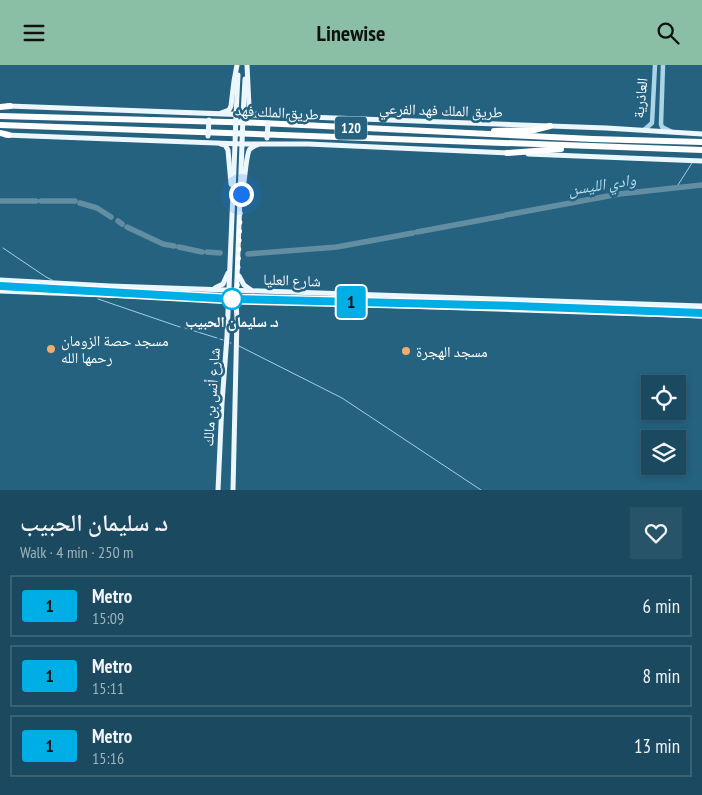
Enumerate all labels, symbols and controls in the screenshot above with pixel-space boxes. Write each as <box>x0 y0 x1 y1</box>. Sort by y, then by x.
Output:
icon: menu <box>20 19 48 47</box>
text: Linewise <box>317 19 385 47</box>
icon: search <box>654 19 682 47</box>
street label: العاذرية <box>628 77 652 119</box>
street label: طريق الملك فهد الفرعي <box>379 98 503 124</box>
street label: طريق الملك فهد <box>235 100 319 125</box>
road number: 120 <box>335 117 367 139</box>
water label: وادي الليسن <box>567 169 638 202</box>
your location <box>229 182 254 207</box>
street label: شارع العليا <box>263 270 321 292</box>
line badge: 1 <box>335 286 367 318</box>
marker: د. سليمان الحبيب <box>221 288 243 310</box>
text: 1 <box>347 290 355 313</box>
place label: د. سليمان الحبيب <box>185 312 279 331</box>
place label: مسجد حصة الزومان رحمها الله <box>61 331 169 367</box>
place label: مسجد الهجرة <box>416 342 488 361</box>
marker: مسجد حصة الزومان رحمها الله <box>45 343 57 355</box>
marker: مسجد الهجرة <box>400 345 412 357</box>
street label: شارع أنس بن مالك <box>198 347 225 447</box>
map controls <box>641 375 686 475</box>
button: locate <box>641 375 686 420</box>
button: layers <box>641 430 686 475</box>
text: د. سليمان الحبيب <box>20 507 168 538</box>
button: heart <box>630 507 682 559</box>
text: Walk · 4 min · 250 m <box>20 542 133 562</box>
text: Metro <box>92 584 132 608</box>
text: 1 <box>45 594 54 617</box>
text: 6 min <box>643 594 680 618</box>
text: 15:09 <box>92 608 124 628</box>
text: Metro <box>92 654 132 678</box>
text: 1 <box>45 664 54 687</box>
text: 8 min <box>643 664 680 688</box>
text: 15:11 <box>92 678 124 698</box>
text: Metro <box>92 724 132 748</box>
text: 1 <box>45 734 54 757</box>
text: 13 min <box>634 734 680 758</box>
text: 15:16 <box>92 748 124 768</box>

